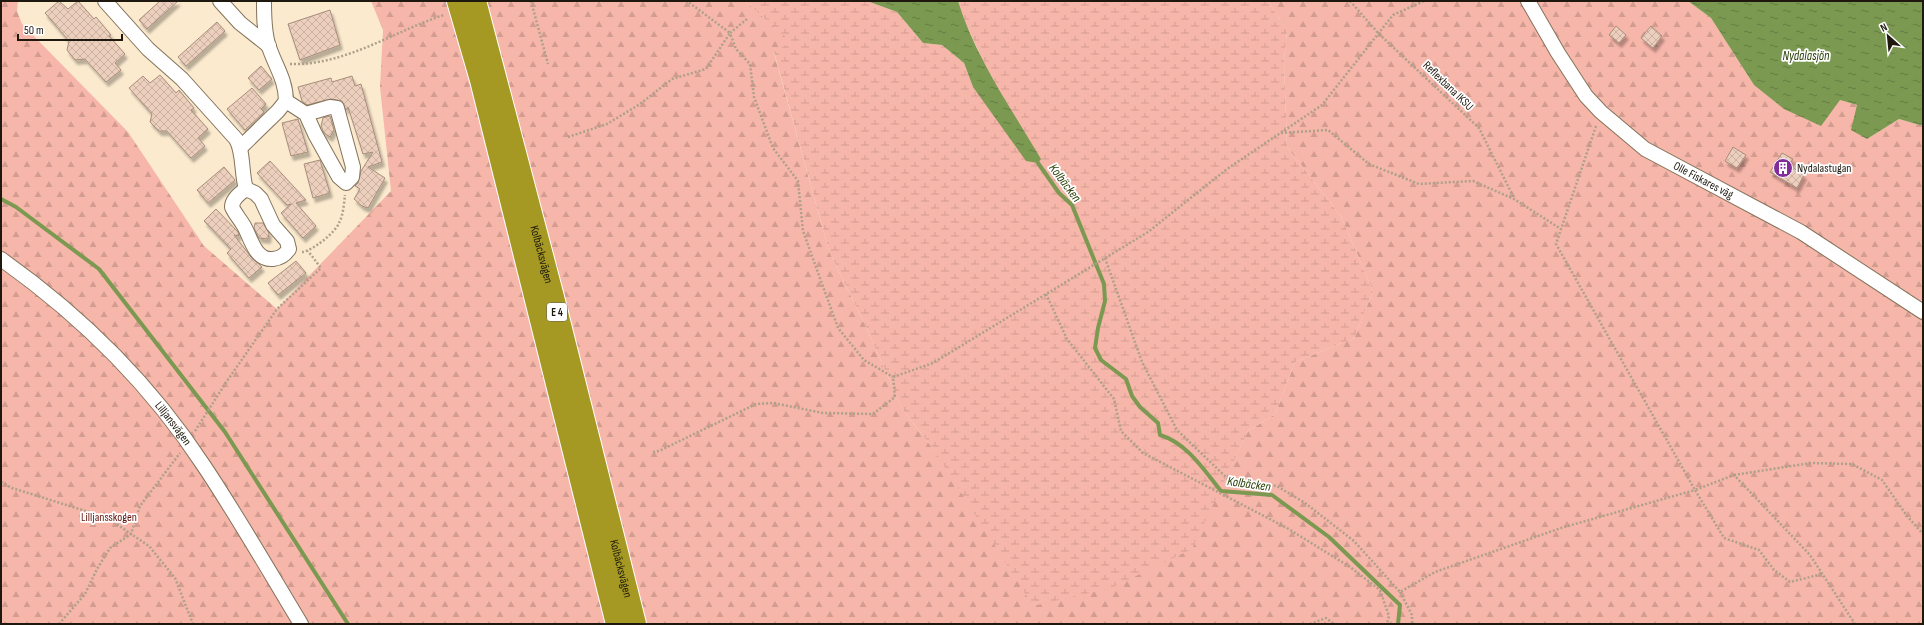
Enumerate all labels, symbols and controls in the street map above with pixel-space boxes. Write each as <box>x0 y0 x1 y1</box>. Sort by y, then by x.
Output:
scale bar <box>18 16 122 42</box>
north arrow <box>1868 16 1908 56</box>
text: N <box>1878 20 1889 35</box>
text: 50 m <box>24 23 44 38</box>
water label: Nydalasjön <box>1782 48 1830 64</box>
street label: Reflexbana IKSU <box>1419 58 1477 114</box>
building icon: Nydalastugan <box>1772 157 1794 179</box>
street label: Olle Fiskares väg <box>1671 158 1736 202</box>
water label: Kolbäcken <box>1045 161 1085 206</box>
place label: Nydalastugan <box>1797 161 1852 176</box>
street label: Kolbäcksvägen <box>527 224 557 285</box>
road number: E 4 <box>547 303 567 321</box>
street label: Lilljansvägen <box>152 398 195 448</box>
water label: Kolbäcken <box>1226 473 1272 495</box>
park label: Lilljansskogen <box>81 510 137 525</box>
street label: Kolbäcksvägen <box>607 538 636 599</box>

